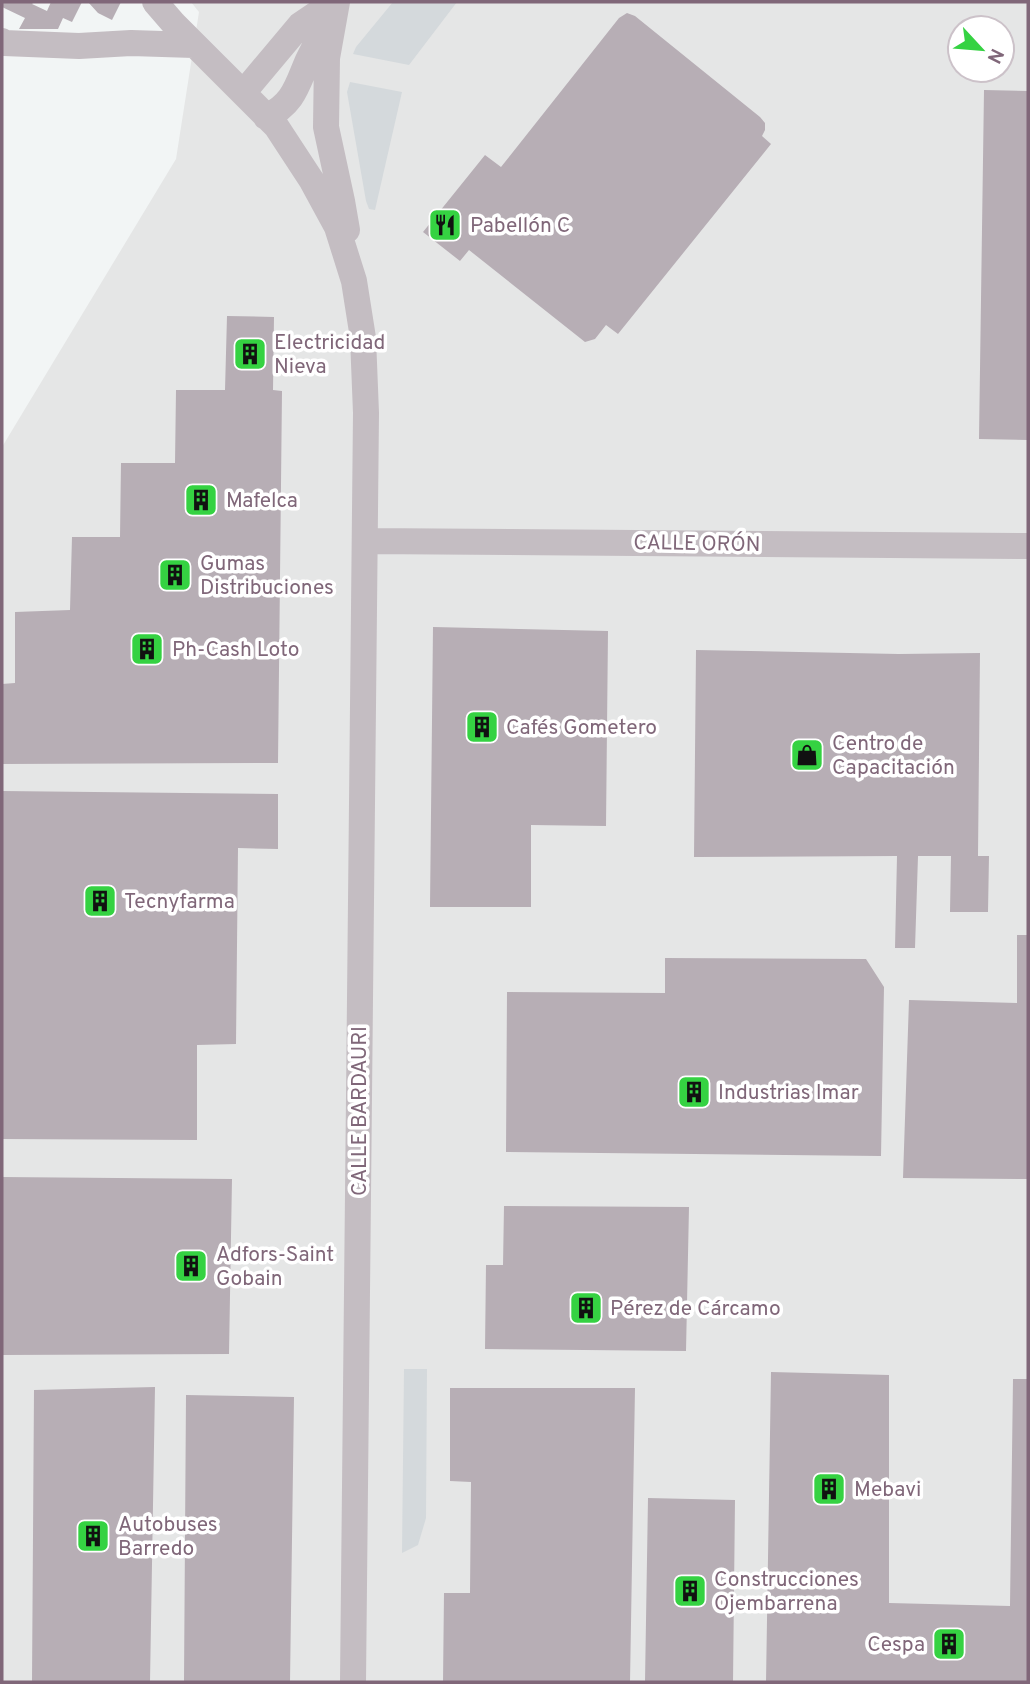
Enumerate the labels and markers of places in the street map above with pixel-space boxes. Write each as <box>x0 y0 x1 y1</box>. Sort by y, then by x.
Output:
restaurant icon: Pabellón C <box>426 206 464 244</box>
place label: Pabellón C <box>470 213 570 240</box>
place label: Electricidad Nieva <box>274 330 385 381</box>
building icon: Electricidad Nieva <box>231 335 269 373</box>
building icon: Mafelca <box>182 481 220 519</box>
place label: Mafelca <box>226 488 298 515</box>
place label: Gumas Distribuciones <box>200 551 334 602</box>
building icon: Gumas Distribuciones <box>156 556 194 594</box>
building icon: Ph-Cash Loto <box>128 630 166 668</box>
place label: Ph-Cash Loto <box>172 637 299 664</box>
building icon: Cafés Gometero <box>463 708 501 746</box>
place label: Cafés Gometero <box>506 715 657 742</box>
place label: Centro de Capacitación <box>832 731 955 782</box>
shop icon: Centro de Capacitación <box>788 736 826 774</box>
building icon: Tecnyfarma <box>81 882 119 920</box>
place label: Tecnyfarma <box>124 889 235 916</box>
building icon: Industrias Imar <box>675 1073 713 1111</box>
place label: Industrias Imar <box>718 1080 859 1107</box>
place label: Adfors-Saint Gobain <box>216 1242 334 1293</box>
building icon: Adfors-Saint Gobain <box>172 1247 210 1285</box>
building icon: Pérez de Cárcamo <box>567 1289 605 1327</box>
place label: Pérez de Cárcamo <box>610 1296 781 1323</box>
building icon: Mebavi <box>810 1470 848 1508</box>
place label: Mebavi <box>854 1477 921 1504</box>
place label: Autobuses Barredo <box>118 1512 218 1563</box>
building icon: Autobuses Barredo <box>74 1517 112 1555</box>
place label: Construcciones Ojembarrena <box>714 1567 859 1618</box>
building icon: Construcciones Ojembarrena <box>671 1572 709 1610</box>
building icon: Cespa <box>930 1625 968 1663</box>
place label: Cespa <box>867 1632 925 1659</box>

